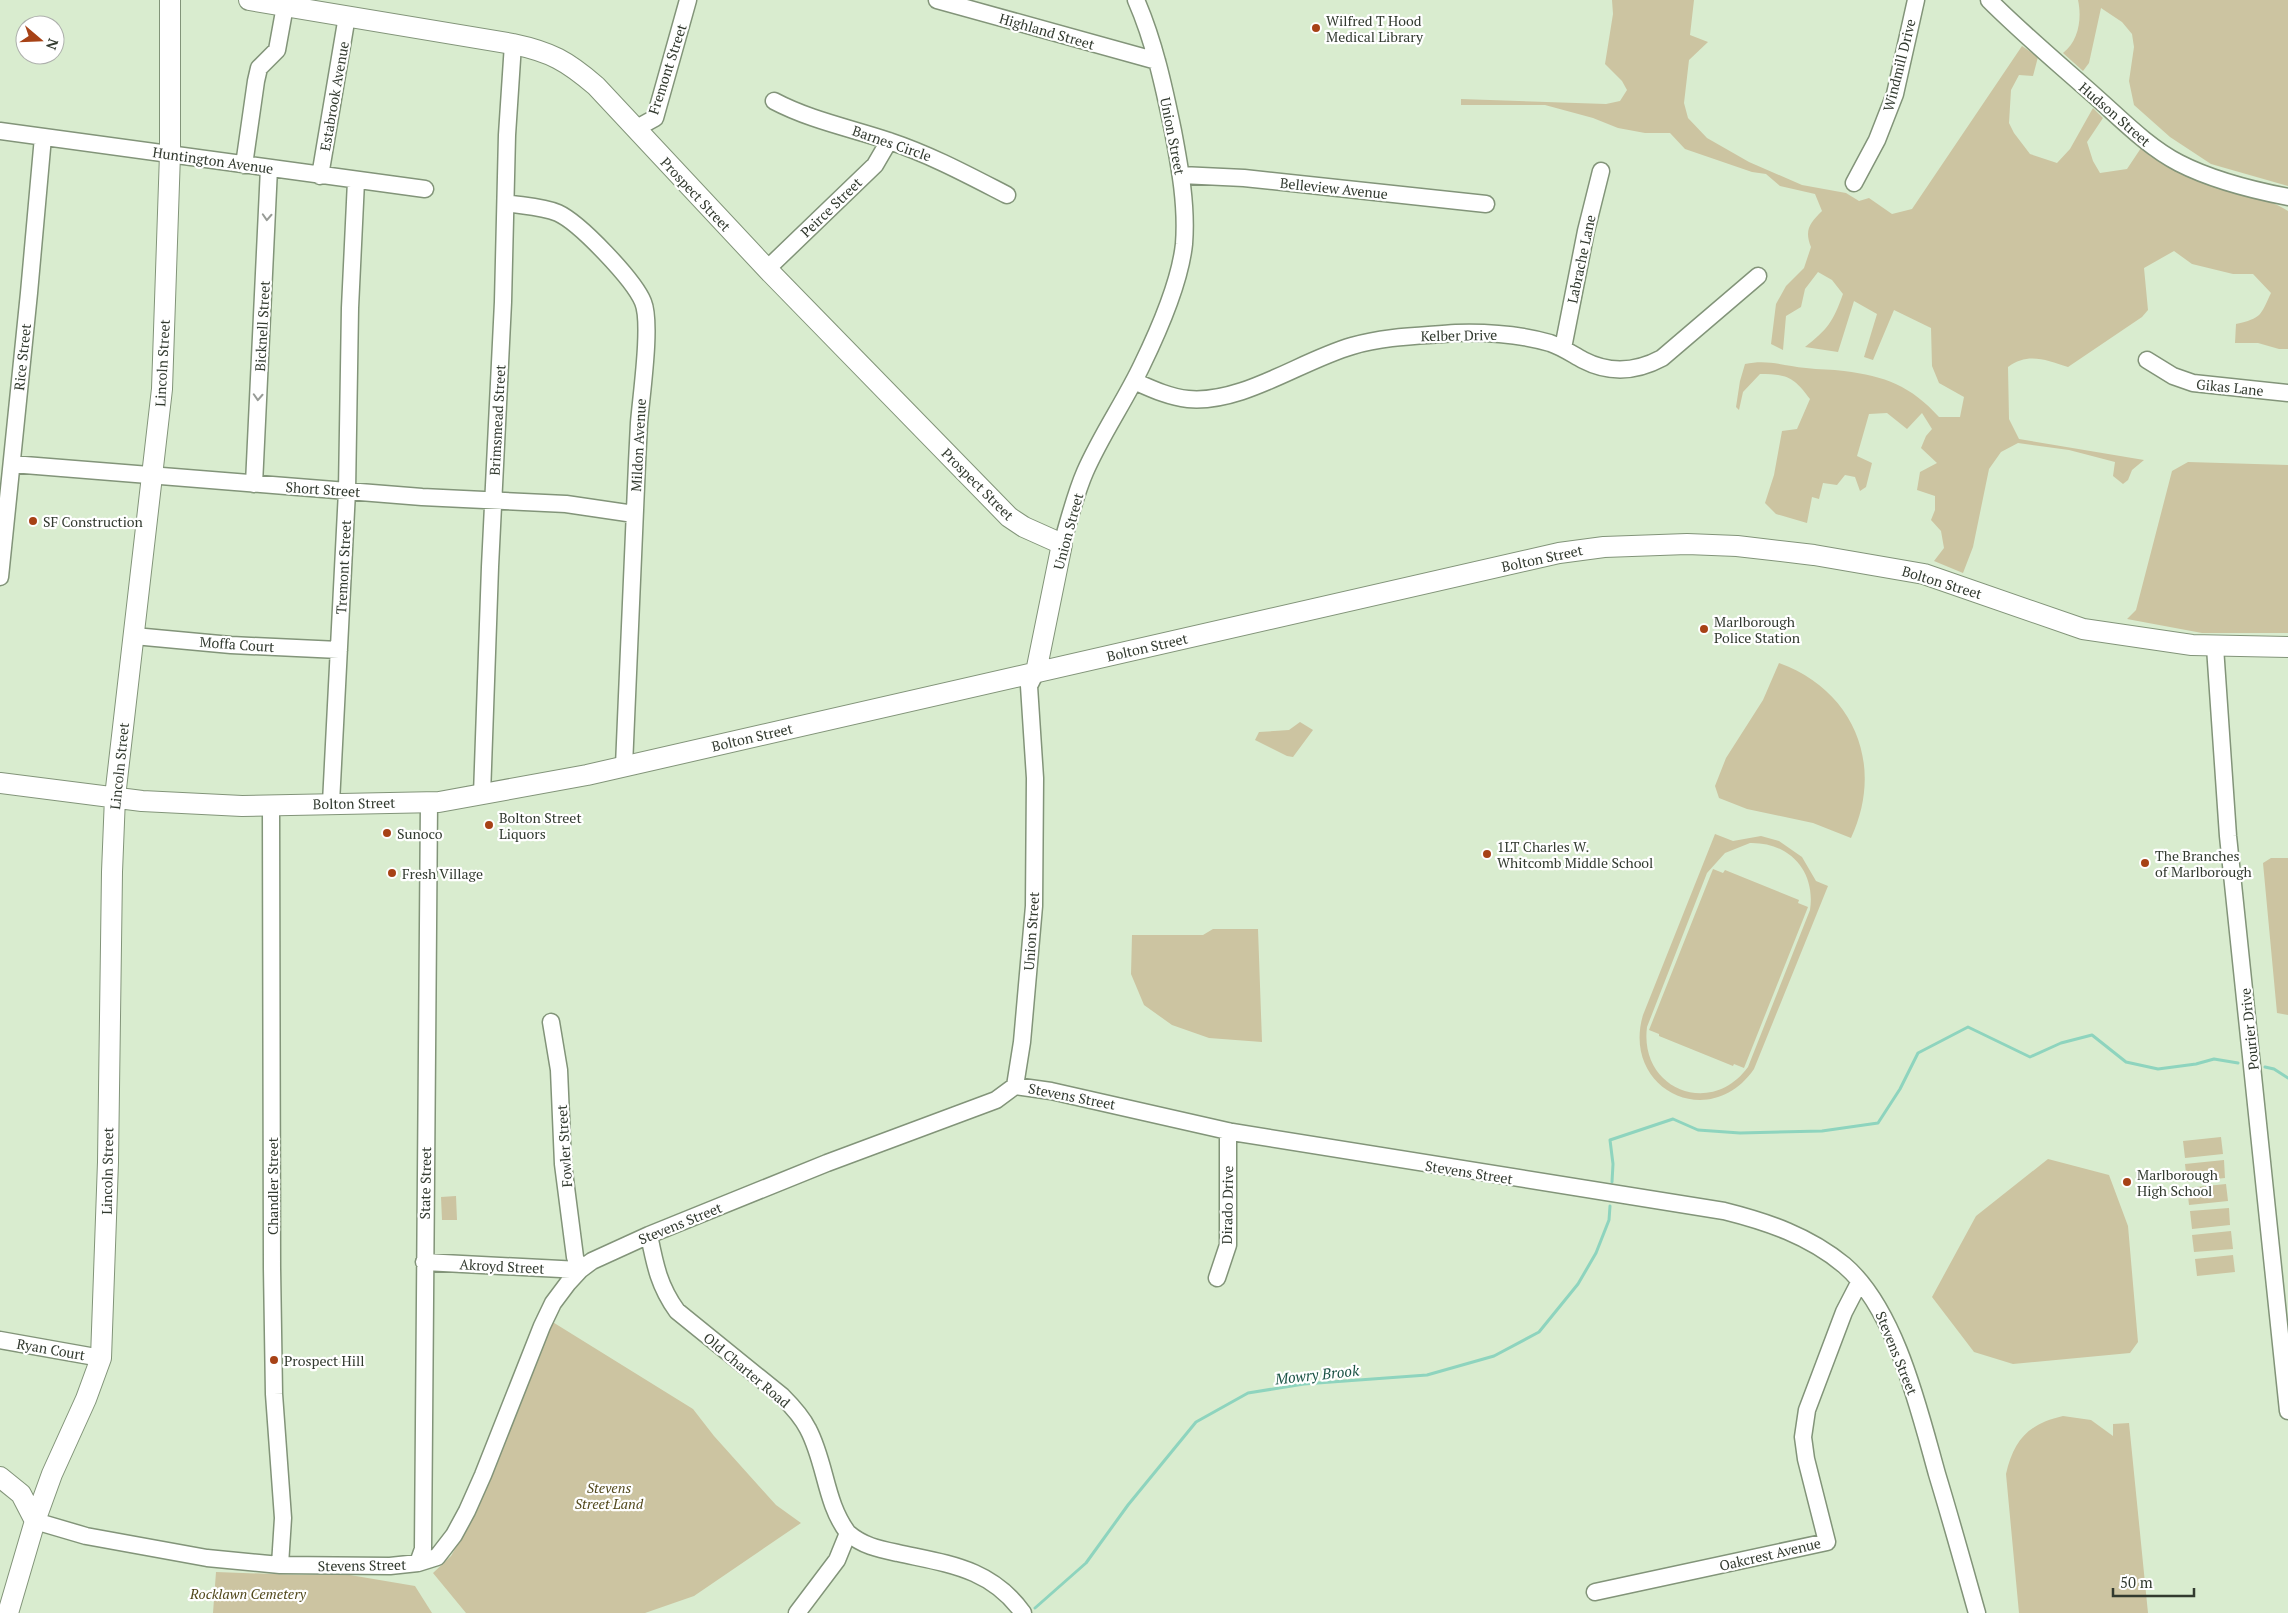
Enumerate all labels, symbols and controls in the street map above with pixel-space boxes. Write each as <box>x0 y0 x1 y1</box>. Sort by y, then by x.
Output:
street label: Highland Street <box>997 8 1098 54</box>
place label: Wilfred T Hood Medical Library <box>1326 11 1424 46</box>
north arrow <box>15 15 65 65</box>
street label: Windmill Drive <box>1878 17 1920 113</box>
street label: Fremont Street <box>643 21 691 117</box>
marker: Wilfred T Hood Medical Library <box>1310 22 1322 34</box>
text: N <box>42 36 63 53</box>
street label: Estabrook Avenue <box>315 40 353 152</box>
street label: Hudson Street <box>2075 78 2155 151</box>
street label: Union Street <box>1156 96 1190 177</box>
street label: Barnes Circle <box>850 121 934 165</box>
street label: Huntington Avenue <box>151 142 275 178</box>
street label: Prospect Street <box>657 153 736 236</box>
street label: Peirce Street <box>796 172 866 241</box>
street label: Belleview Avenue <box>1279 173 1389 203</box>
one-way arrow <box>262 213 273 221</box>
street label: Labrache Lane <box>1562 213 1600 305</box>
street label: Bicknell Street <box>250 279 274 372</box>
street label: Lincoln Street <box>150 318 174 407</box>
street label: Rice Street <box>9 322 35 391</box>
street label: Kelber Drive <box>1421 325 1497 345</box>
street label: Brimsmead Street <box>485 363 509 476</box>
street label: Gikas Lane <box>2195 374 2265 400</box>
one-way arrow <box>253 393 264 401</box>
street label: Mildon Avenue <box>626 398 650 492</box>
street label: Prospect Street <box>938 444 1019 525</box>
street label: Short Street <box>285 477 362 501</box>
street label: Union Street <box>1049 490 1088 571</box>
place label: SF Construction <box>43 512 144 531</box>
marker: SF Construction <box>27 515 39 527</box>
street label: Tremont Street <box>331 518 355 615</box>
street label: Bolton Street <box>1500 540 1585 576</box>
street label: Bolton Street <box>1900 561 1985 603</box>
place label: Marlborough Police Station <box>1714 612 1801 647</box>
marker: Marlborough Police Station <box>1698 623 1710 635</box>
street label: Bolton Street <box>1105 628 1190 666</box>
street label: Moffa Court <box>199 632 276 656</box>
street label: Bolton Street <box>710 718 795 756</box>
street label: Lincoln Street <box>105 721 133 811</box>
street label: Bolton Street <box>313 793 396 813</box>
place label: Bolton Street Liquors <box>499 808 582 843</box>
marker: Bolton Street Liquors <box>483 819 495 831</box>
place label: Sunoco <box>397 824 443 843</box>
marker: Sunoco <box>381 827 393 839</box>
place label: 1LT Charles W. Whitcomb Middle School <box>1497 837 1653 872</box>
place label: The Branches of Marlborough <box>2155 846 2252 881</box>
marker: 1LT Charles W. Whitcomb Middle School <box>1481 848 1493 860</box>
marker: The Branches of Marlborough <box>2139 857 2151 869</box>
place label: Fresh Village <box>402 864 483 883</box>
marker: Fresh Village <box>386 867 398 879</box>
street label: Union Street <box>1019 890 1043 971</box>
street label: Pourier Drive <box>2235 987 2263 1071</box>
street label: Stevens Street <box>1027 1078 1118 1114</box>
street label: Fowler Street <box>552 1103 576 1188</box>
street label: Lincoln Street <box>97 1126 117 1215</box>
street label: Chandler Street <box>263 1136 282 1235</box>
street label: State Street <box>415 1146 435 1220</box>
street label: Stevens Street <box>1424 1156 1515 1188</box>
street label: Dirado Drive <box>1217 1165 1237 1245</box>
place label: Marlborough High School <box>2137 1165 2218 1200</box>
marker: Marlborough High School <box>2121 1176 2133 1188</box>
street label: Stevens Street <box>635 1197 725 1248</box>
street label: Akroyd Street <box>459 1254 546 1278</box>
street label: Stevens Street <box>1872 1308 1923 1398</box>
street label: Old Charter Road <box>700 1328 795 1412</box>
street label: Ryan Court <box>15 1334 88 1365</box>
place label: Prospect Hill <box>284 1351 364 1370</box>
marker: Prospect Hill <box>268 1354 280 1366</box>
water label: Mowry Brook <box>1273 1360 1361 1388</box>
park label: Stevens Street Land <box>575 1478 644 1513</box>
street label: Oakcrest Avenue <box>1717 1533 1823 1575</box>
street label: Stevens Street <box>318 1555 407 1575</box>
scale bar <box>2113 1566 2194 1598</box>
text: 50 m <box>2120 1572 2153 1592</box>
park label: Rocklawn Cemetery <box>189 1584 307 1603</box>

